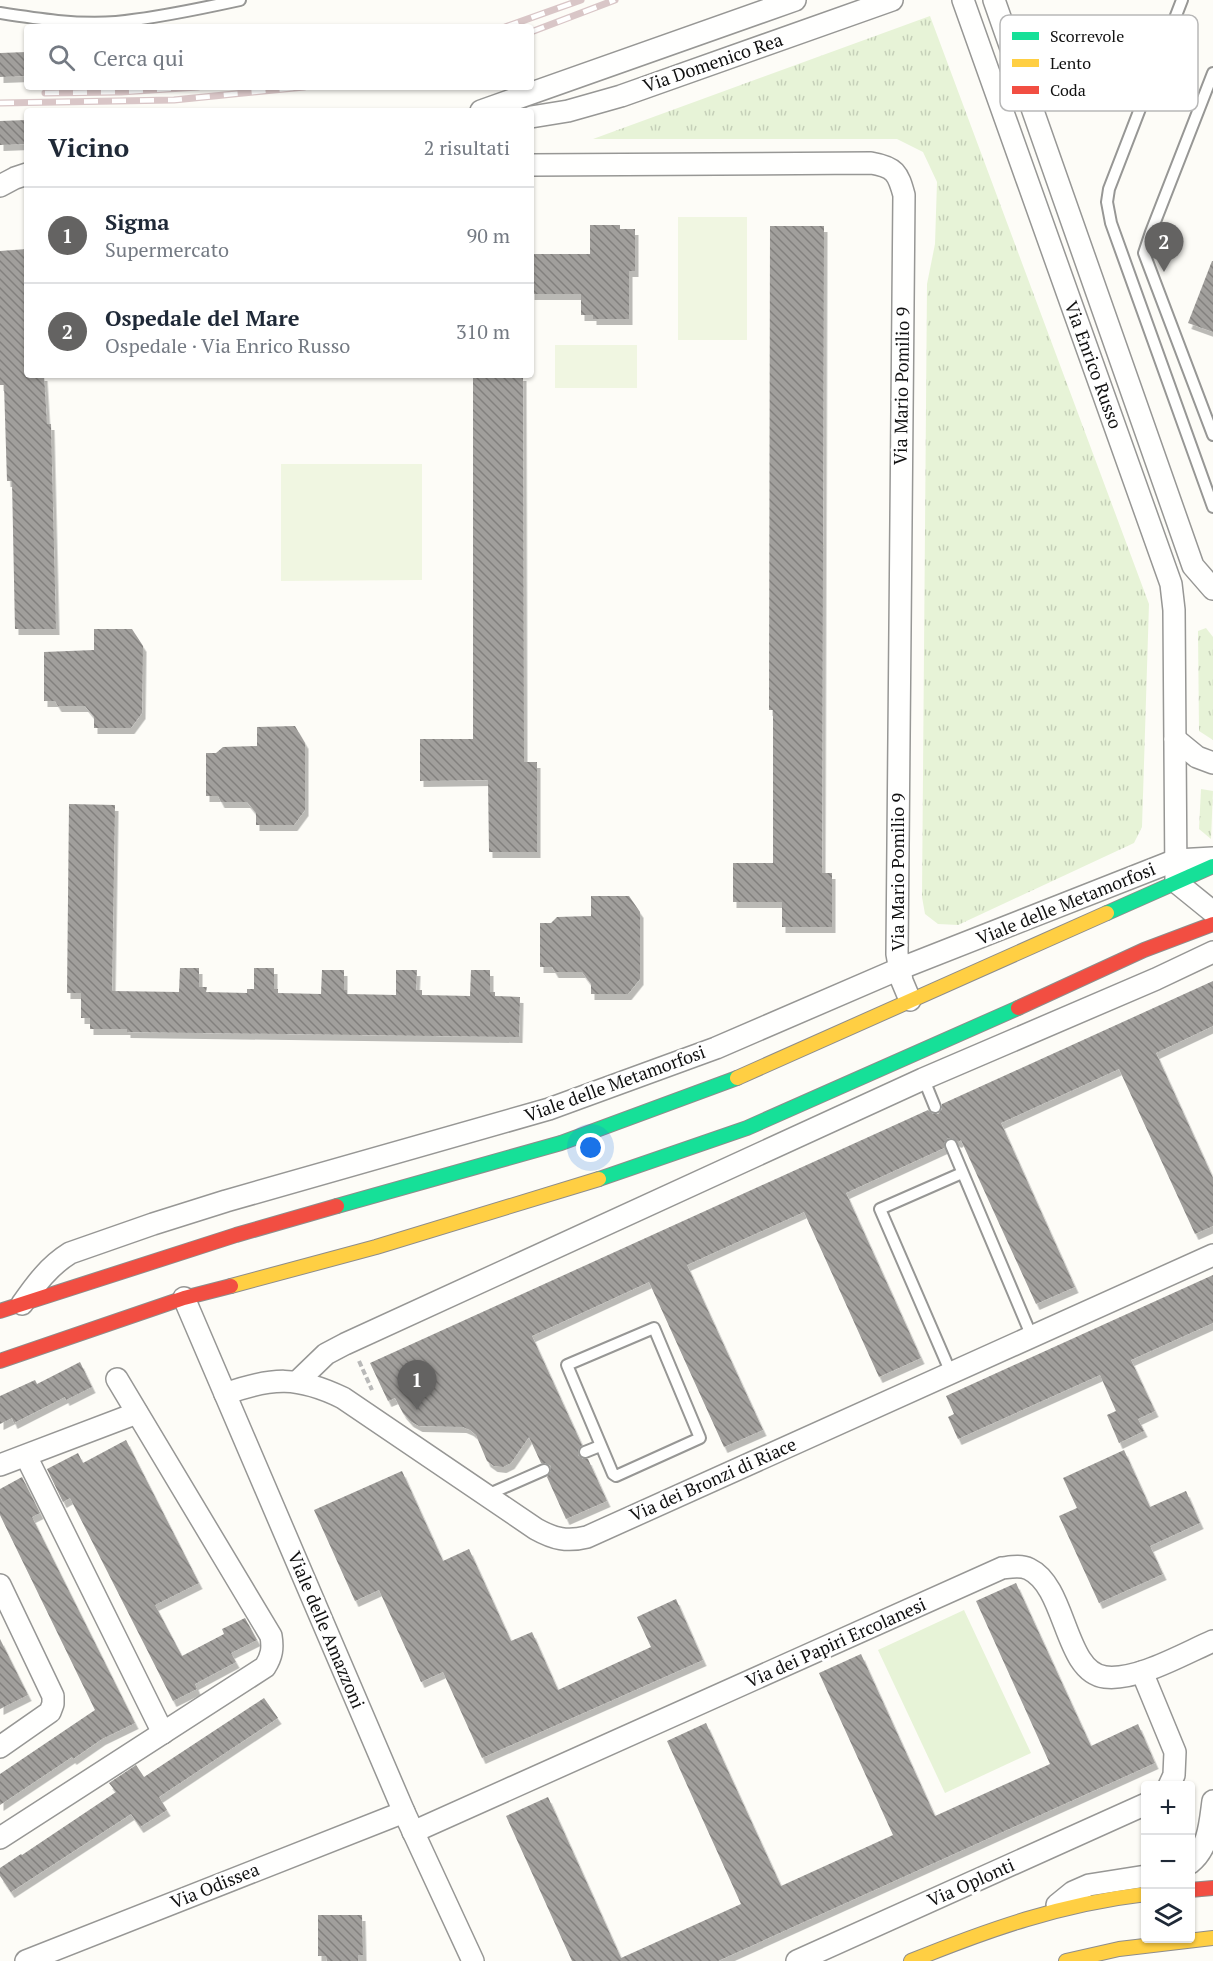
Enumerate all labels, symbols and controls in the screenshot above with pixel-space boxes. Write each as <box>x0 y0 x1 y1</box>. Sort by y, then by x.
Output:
legend <box>1000 15 1198 111</box>
search box <box>24 24 534 90</box>
text: Scorrevole <box>1050 25 1124 47</box>
street label: Via Domenico Rea <box>640 27 786 97</box>
icon: search <box>45 41 78 74</box>
text: Cerca qui <box>93 43 184 72</box>
text: Lento <box>1050 52 1091 74</box>
text: Coda <box>1050 79 1086 101</box>
text: Vicino <box>48 130 129 164</box>
text: 2 risultati <box>424 134 510 161</box>
text: Sigma <box>105 207 170 236</box>
text: 1 <box>62 222 73 249</box>
text: 90 m <box>467 222 510 249</box>
pin: 2 <box>1144 222 1184 272</box>
text: Supermercato <box>105 236 229 263</box>
street label: Via Enrico Russo <box>1060 297 1128 432</box>
text: Ospedale del Mare <box>105 303 299 332</box>
street label: Via Mario Pomilio 9 <box>888 307 914 465</box>
text: 2 <box>62 318 73 345</box>
text: 310 m <box>456 318 510 345</box>
text: Ospedale · Via Enrico Russo <box>105 332 350 359</box>
street label: Via Mario Pomilio 9 <box>885 793 909 951</box>
street label: Viale delle Metamorfosi <box>973 856 1159 950</box>
street label: Viale delle Metamorfosi <box>521 1039 708 1127</box>
your location <box>576 1133 605 1162</box>
pin: 1 <box>398 1360 436 1410</box>
street label: Via dei Bronzi di Riace <box>625 1431 800 1527</box>
street label: Viale delle Amazzoni <box>283 1547 371 1712</box>
street label: Via dei Papiri Ercolanesi <box>742 1591 930 1693</box>
map controls <box>1141 1781 1195 1943</box>
button: + <box>1141 1781 1195 1835</box>
button: − <box>1141 1835 1195 1889</box>
street label: Via Oplonti <box>923 1852 1018 1912</box>
street label: Via Odissea <box>167 1856 263 1914</box>
button: layers <box>1141 1889 1195 1943</box>

